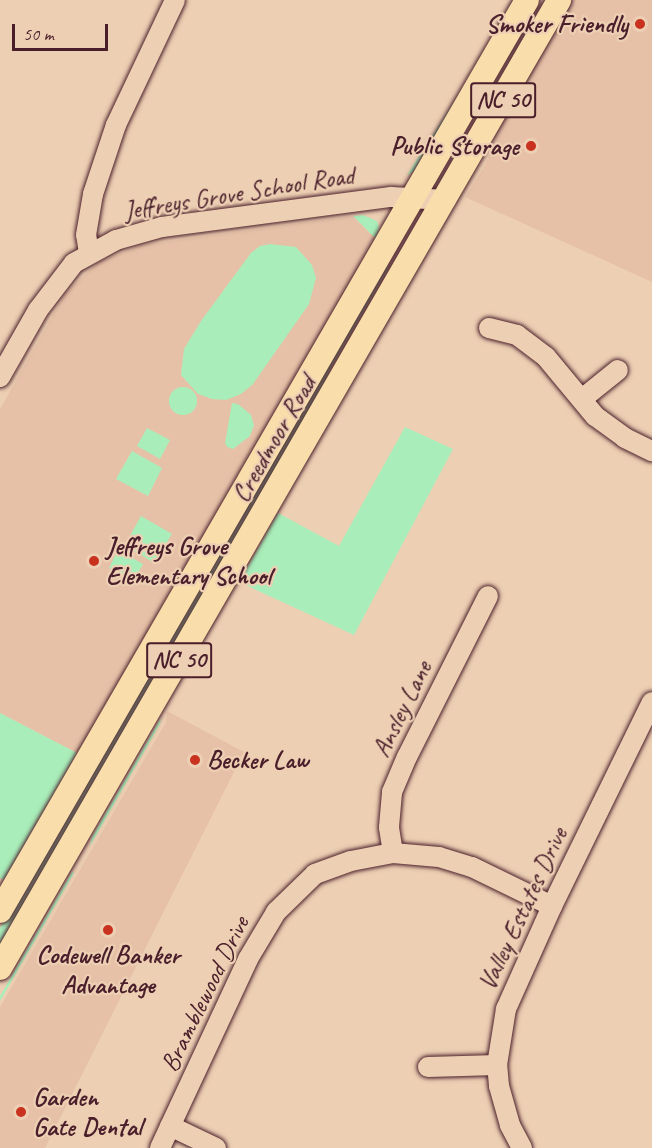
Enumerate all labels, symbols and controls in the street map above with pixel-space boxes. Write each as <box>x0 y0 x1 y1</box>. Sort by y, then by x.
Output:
place label: Smoker Friendly <box>485 8 628 40</box>
scale bar <box>15 12 111 50</box>
marker: Smoker Friendly <box>633 17 647 31</box>
text: 50 m <box>23 23 54 45</box>
road number: NC 50 <box>470 79 536 121</box>
place label: Public Storage <box>391 130 519 162</box>
marker: Public Storage <box>524 139 538 153</box>
street label: Jeffreys Grove School Road <box>122 160 356 226</box>
street label: Creedmoor Road <box>225 370 323 508</box>
place label: Jeffreys Grove Elementary School <box>106 530 271 592</box>
marker: Jeffreys Grove Elementary School <box>87 554 101 568</box>
road number: NC 50 <box>146 639 212 681</box>
street label: Ansley Lane <box>365 655 439 763</box>
place label: Becker Law <box>207 744 309 776</box>
marker: Becker Law <box>188 753 202 767</box>
street label: Valley Estates Drive <box>472 822 574 996</box>
street label: Bramblewood Drive <box>154 911 256 1077</box>
marker: Codewell Banker Advantage <box>101 923 115 937</box>
place label: Codewell Banker Advantage <box>36 939 180 1000</box>
place label: Garden Gate Dental <box>33 1081 141 1142</box>
marker: Garden Gate Dental <box>14 1105 28 1119</box>

